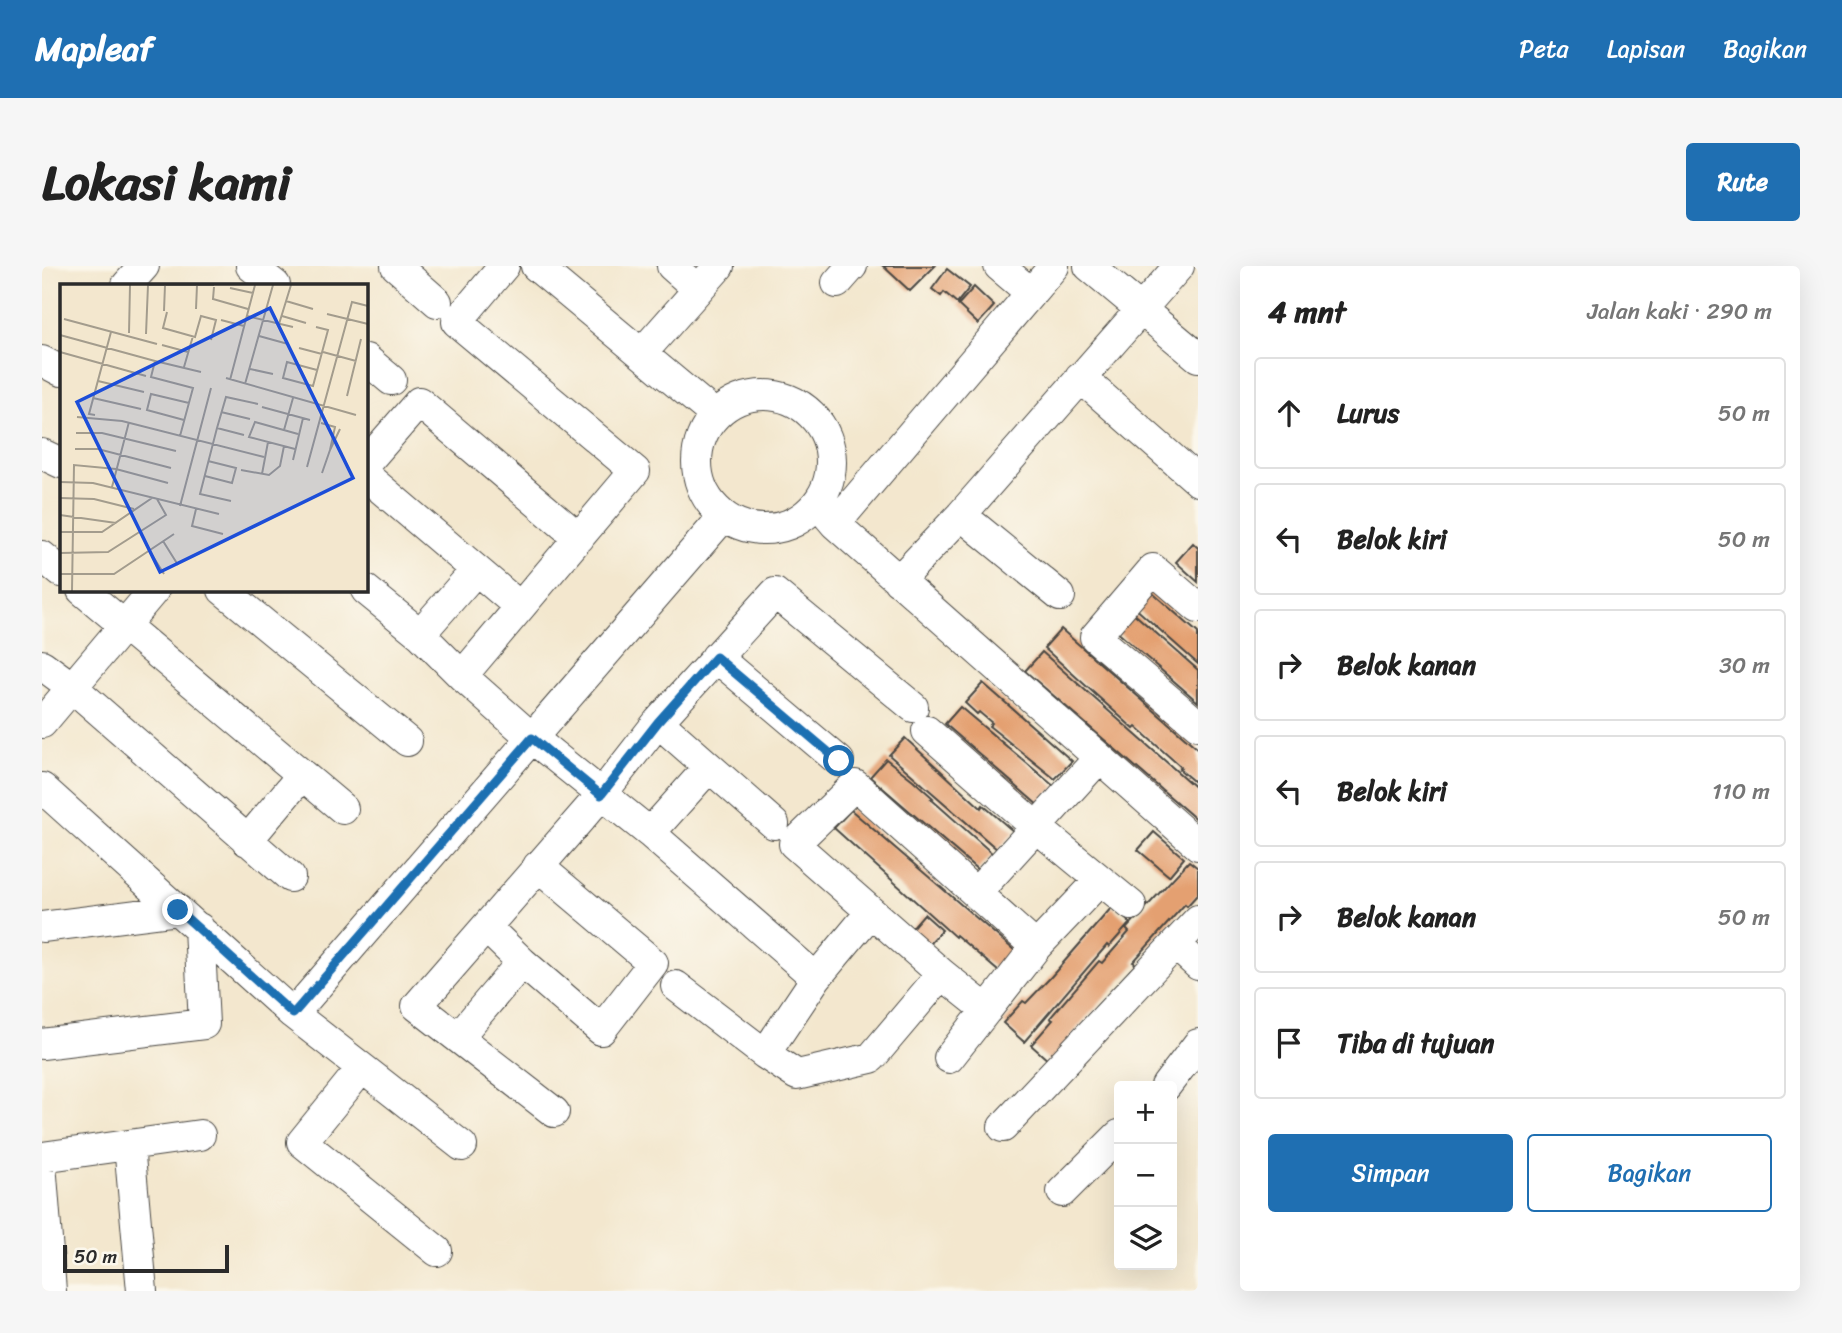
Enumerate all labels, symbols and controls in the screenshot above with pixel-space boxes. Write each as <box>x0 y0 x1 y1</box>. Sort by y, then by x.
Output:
text: Mapleaf <box>35 20 153 78</box>
text: Peta <box>1519 28 1569 70</box>
text: Lapisan <box>1607 28 1685 70</box>
text: Bagikan <box>1723 28 1807 70</box>
text: Lokasi kami <box>42 139 291 226</box>
button: Rute <box>1686 143 1800 221</box>
inset map <box>60 284 368 592</box>
text: 4 mnt <box>1268 285 1346 339</box>
text: Jalan kaki · 290 m <box>1587 291 1772 332</box>
text: Lurus <box>1337 390 1400 436</box>
text: 50 m <box>1718 393 1770 434</box>
icon: ahead <box>1270 394 1308 432</box>
text: Belok kiri <box>1337 516 1447 562</box>
text: 50 m <box>1718 519 1770 560</box>
icon: left <box>1270 520 1308 558</box>
text: Belok kanan <box>1337 642 1476 688</box>
text: 30 m <box>1719 645 1770 686</box>
icon: right <box>1270 646 1308 684</box>
route start <box>823 745 854 776</box>
text: Belok kiri <box>1337 768 1447 814</box>
text: 110 m <box>1712 771 1770 812</box>
icon: left <box>1270 772 1308 810</box>
route end <box>162 894 193 925</box>
text: Belok kanan <box>1337 894 1476 940</box>
text: 50 m <box>1718 897 1770 938</box>
icon: right <box>1270 898 1308 936</box>
text: Tiba di tujuan <box>1337 1020 1494 1066</box>
icon: arrive <box>1270 1024 1308 1062</box>
map controls <box>1114 1081 1177 1270</box>
button: + <box>1114 1081 1177 1144</box>
button: Simpan <box>1268 1134 1513 1212</box>
button: Bagikan <box>1527 1134 1772 1212</box>
button: − <box>1114 1144 1177 1207</box>
button: layers <box>1114 1207 1177 1270</box>
text: 50 m <box>74 1240 117 1273</box>
scale bar <box>63 1242 229 1274</box>

